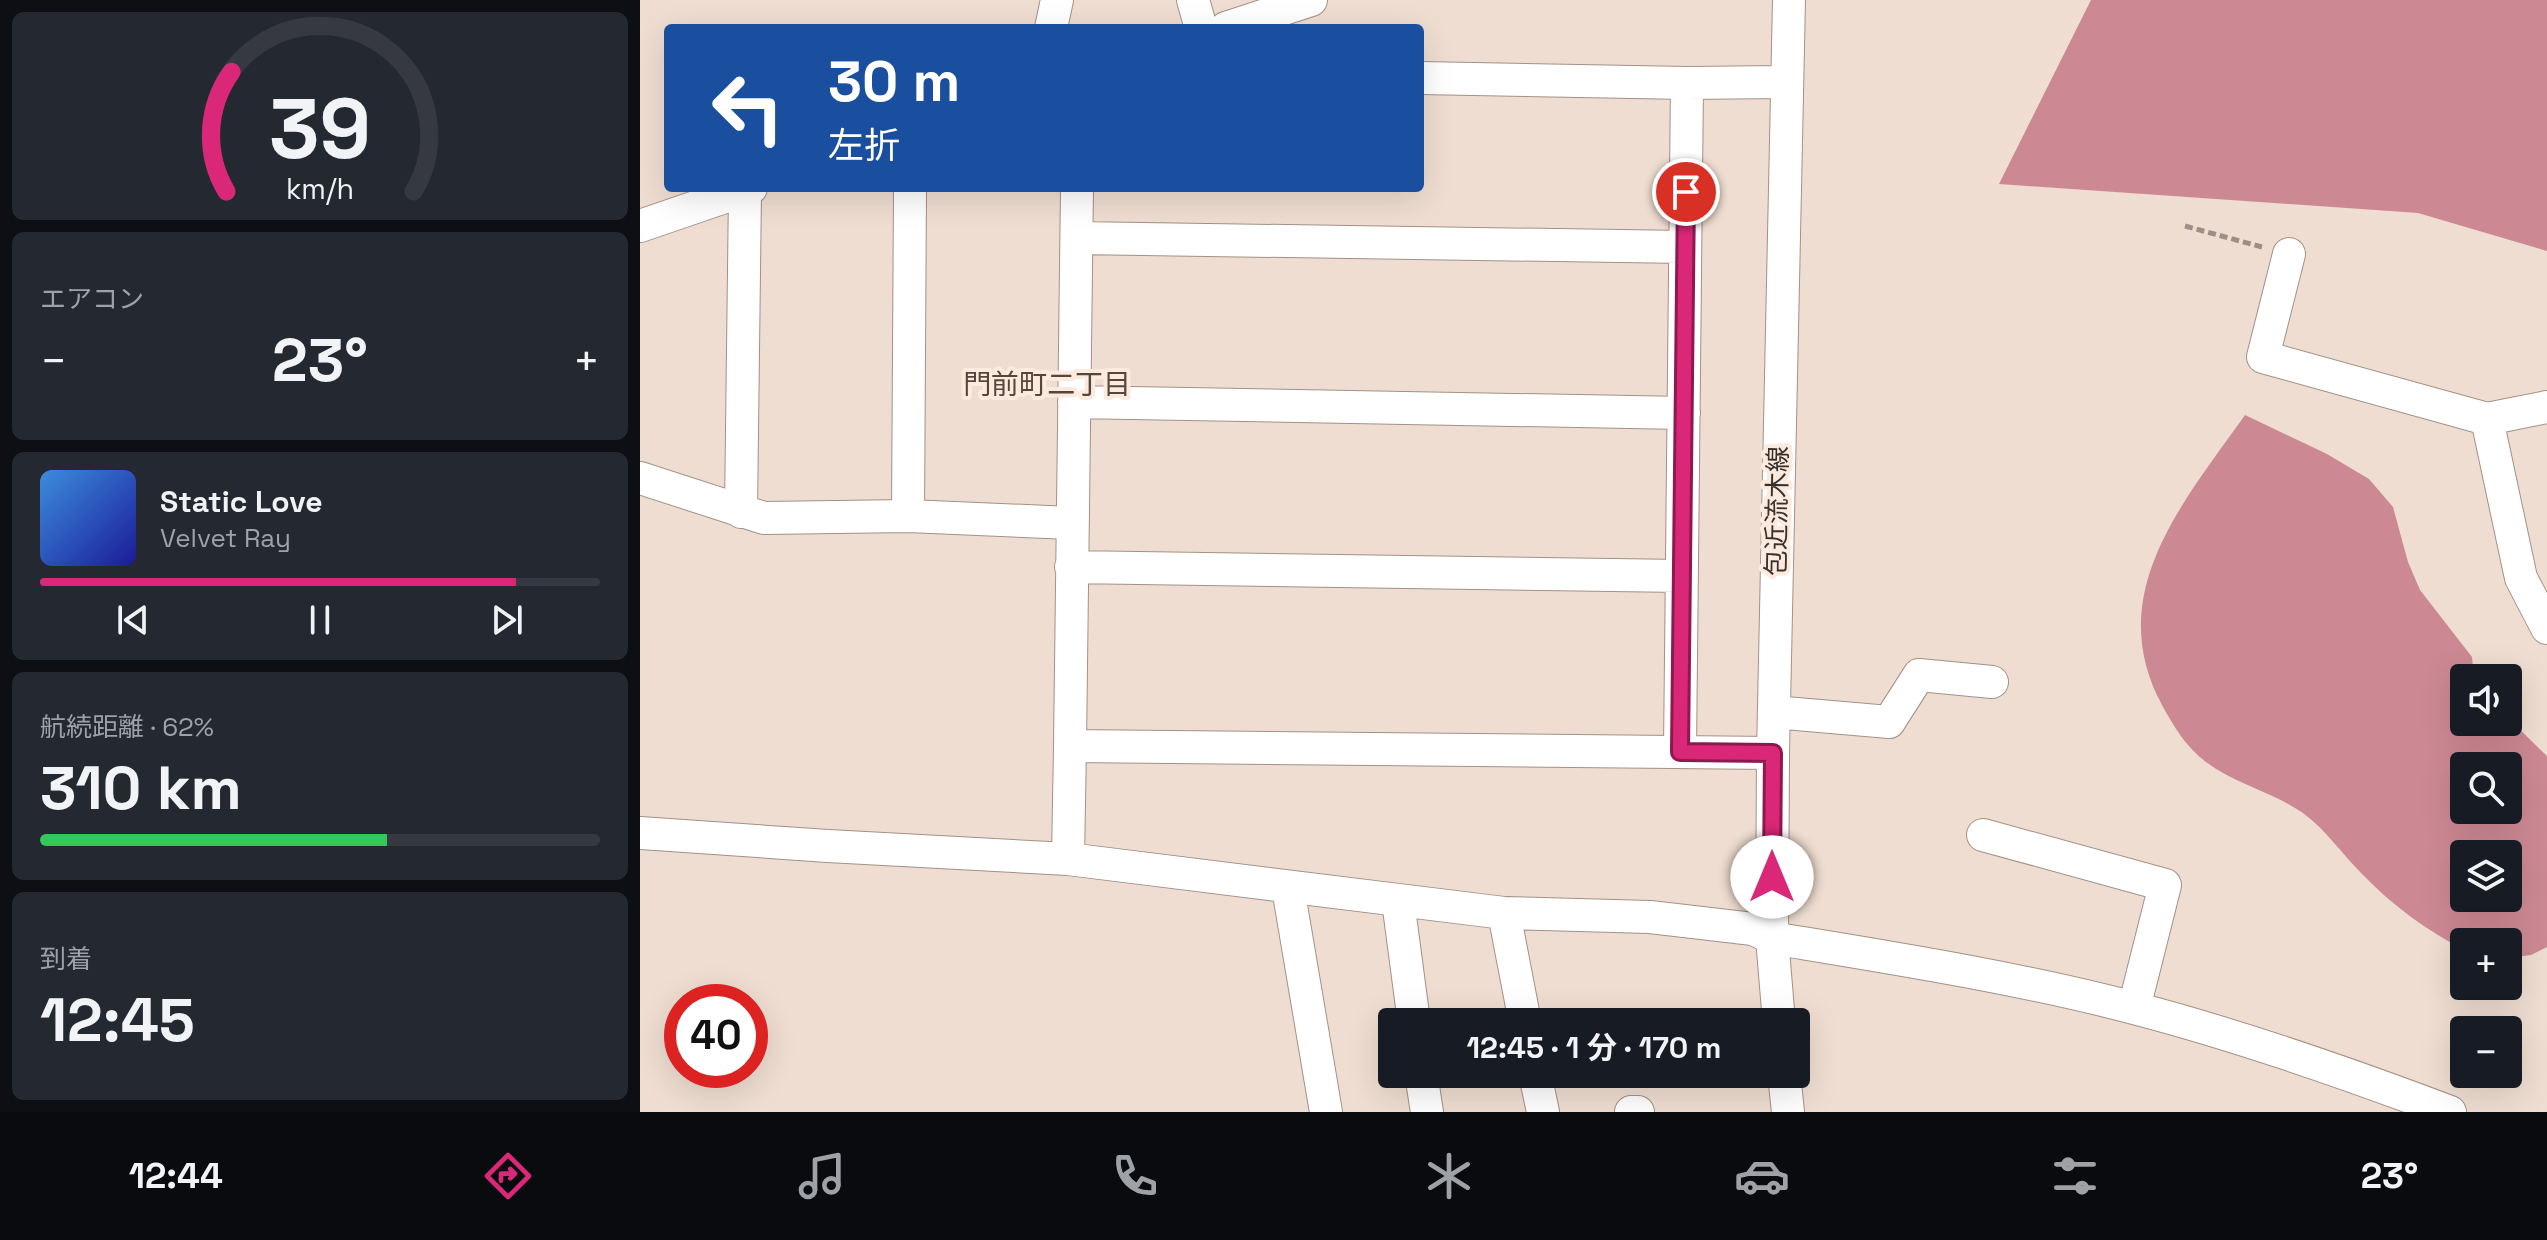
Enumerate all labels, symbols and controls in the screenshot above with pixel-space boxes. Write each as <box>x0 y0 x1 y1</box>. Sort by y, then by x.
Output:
text: 30 m <box>828 46 960 117</box>
icon: left <box>696 56 800 160</box>
text: 39 <box>269 76 371 182</box>
text: 左折 <box>828 123 900 169</box>
pin <box>1652 158 1720 226</box>
icon: arrive <box>1664 170 1708 214</box>
text: km/h <box>286 171 354 207</box>
text: エアコン <box>40 282 144 316</box>
text: 23° <box>272 322 368 399</box>
text: − <box>40 333 67 389</box>
text: + <box>573 333 600 389</box>
district label: 門前町二丁目 <box>963 366 1131 402</box>
street label: 包近流木線 <box>1759 446 1795 576</box>
text: Static Love <box>160 482 323 521</box>
text: Velvet Ray <box>160 521 291 555</box>
icon: previous <box>111 598 155 642</box>
icon: pause <box>298 598 342 642</box>
icon: next <box>485 598 529 642</box>
map controls <box>2450 664 2522 1088</box>
button: sound <box>2450 664 2522 736</box>
text: 航続距離 · 62% <box>40 710 214 744</box>
text: 310 km <box>40 750 242 827</box>
button: search <box>2450 752 2522 824</box>
position arrow <box>1730 835 1814 919</box>
button: layers <box>2450 840 2522 912</box>
button: + <box>2450 928 2522 1000</box>
text: 到着 <box>40 942 92 976</box>
text: 12:45 <box>40 982 195 1059</box>
speed limit sign: 40 <box>664 984 768 1088</box>
button: − <box>2450 1016 2522 1088</box>
text: 12:45 · 1 分 · 170 m <box>1467 1028 1721 1067</box>
icon: directions <box>480 1148 536 1204</box>
icon: music <box>794 1148 850 1204</box>
icon: phone <box>1107 1148 1163 1204</box>
icon: climate <box>1421 1148 1477 1204</box>
icon: car <box>1734 1148 1790 1204</box>
icon: filters <box>2047 1148 2103 1204</box>
text: 12:44 <box>129 1153 223 1199</box>
text: 23° <box>2361 1153 2418 1199</box>

